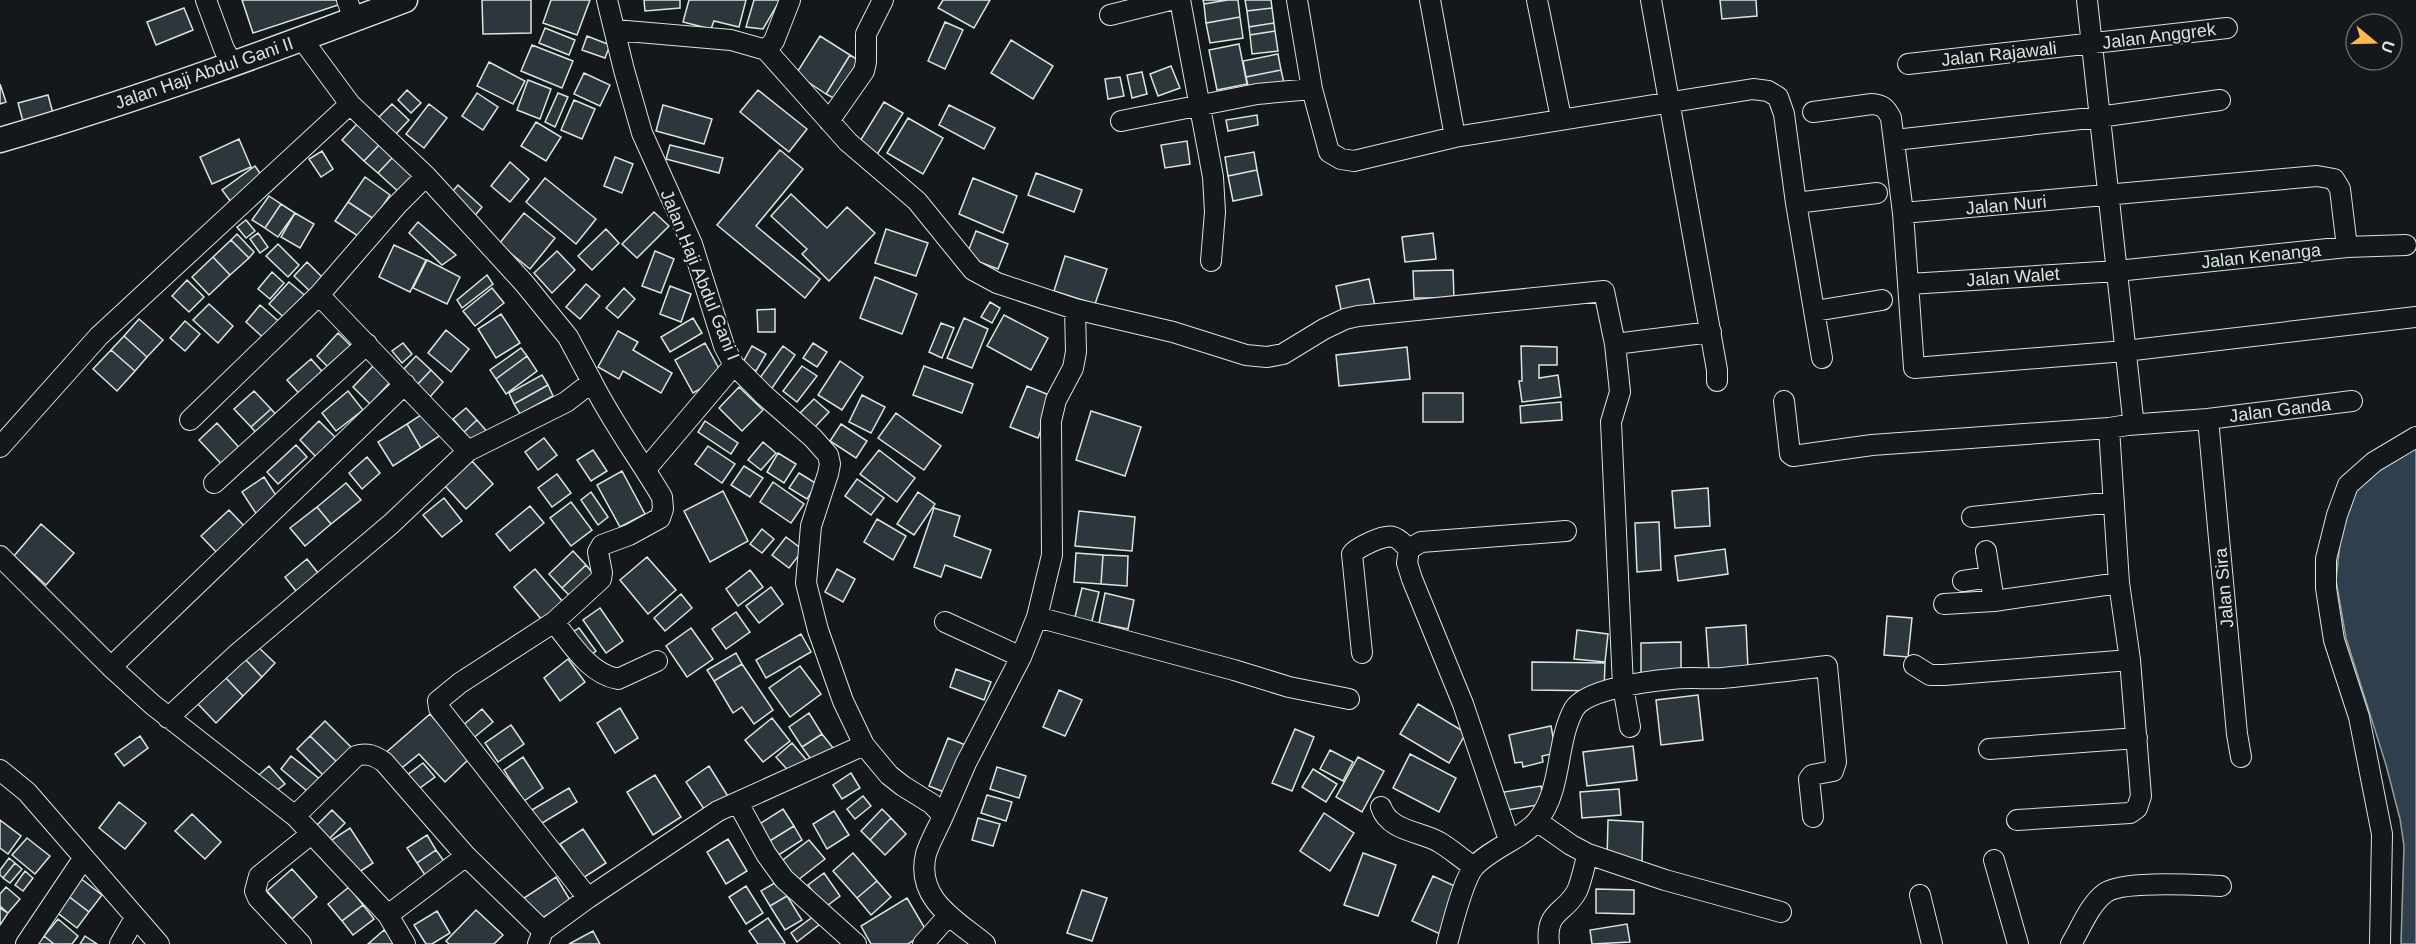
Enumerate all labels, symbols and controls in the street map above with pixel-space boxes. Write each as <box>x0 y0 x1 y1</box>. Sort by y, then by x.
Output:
north arrow <box>2344 12 2404 72</box>
street label: Jalan Anggrek <box>2101 19 2218 53</box>
street label: Jalan Haji Abdul Gani II <box>112 33 296 113</box>
street label: Jalan Rajawali <box>1940 38 2058 70</box>
text: U <box>2378 38 2398 55</box>
street label: Jalan Haji Abdul Gani I <box>657 187 743 363</box>
street label: Jalan Nuri <box>1965 192 2047 218</box>
street label: Jalan Kenanga <box>2200 240 2323 272</box>
street label: Jalan Walet <box>1966 264 2060 290</box>
street label: Jalan Ganda <box>2228 394 2333 426</box>
street label: Jalan Sira <box>2210 546 2237 629</box>

